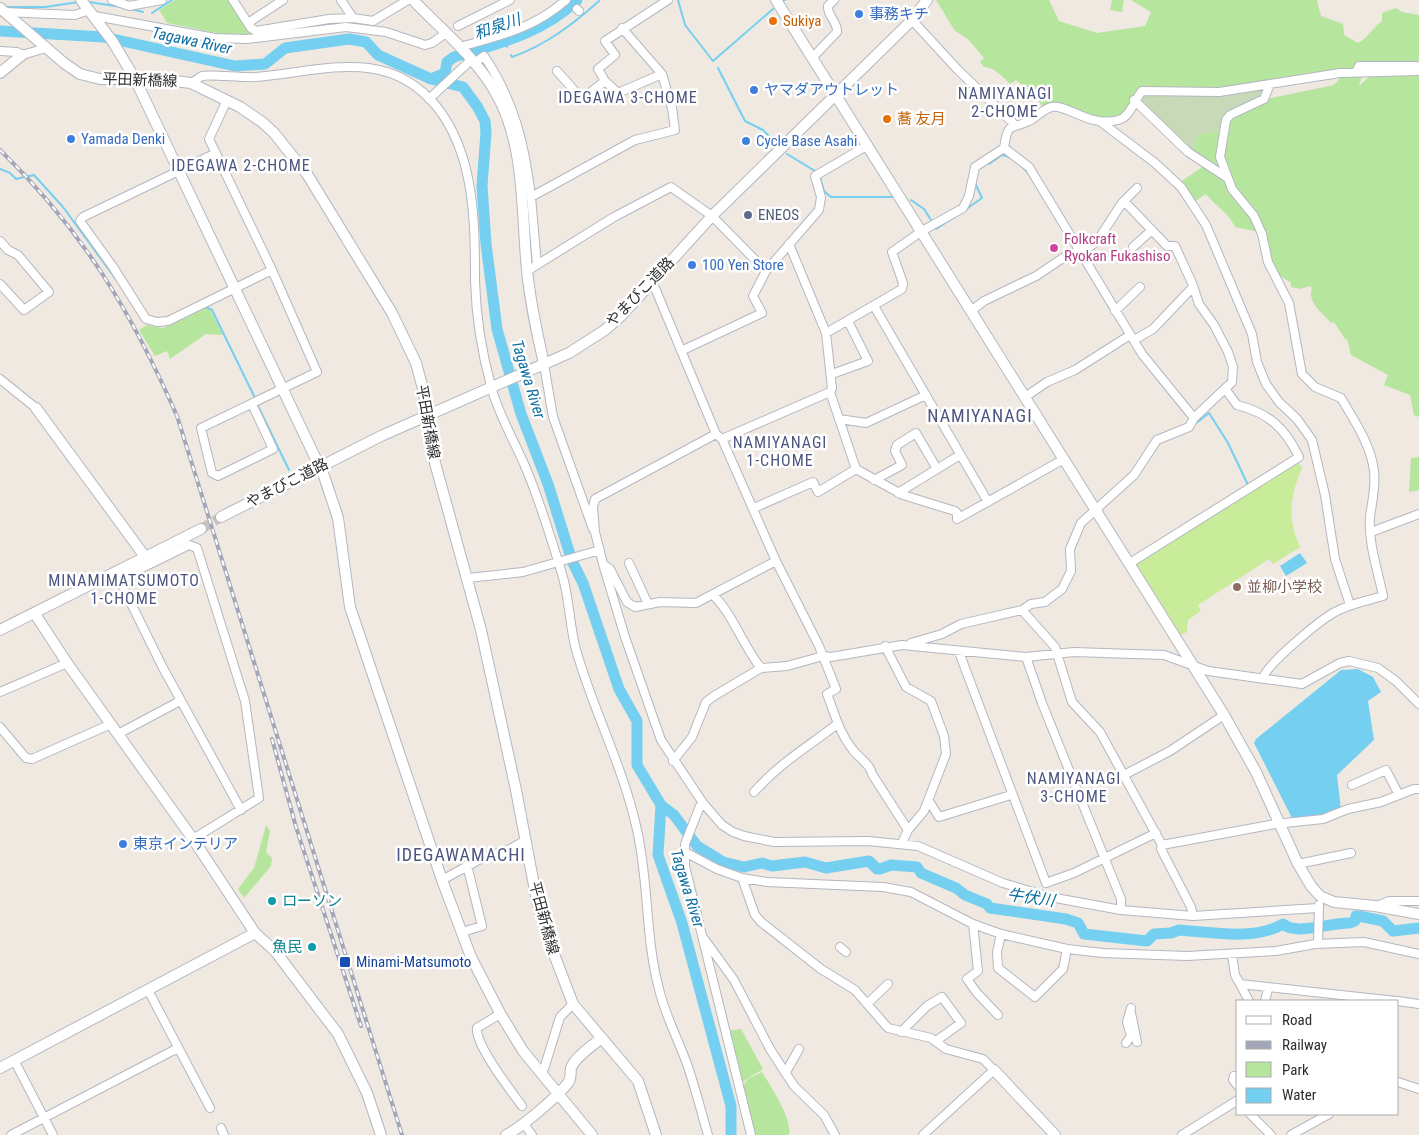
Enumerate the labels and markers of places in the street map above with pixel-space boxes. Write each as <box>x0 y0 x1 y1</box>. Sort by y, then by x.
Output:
place label: 事務キチ <box>869 5 929 23</box>
marker: 事務キチ <box>853 8 865 20</box>
place label: Sukiya <box>783 12 822 30</box>
marker: Sukiya <box>767 15 779 27</box>
place label: ヤマダアウトレット <box>764 81 899 99</box>
marker: ヤマダアウトレット <box>748 84 760 96</box>
place label: 蕎 友月 <box>897 110 945 128</box>
marker: 蕎 友月 <box>881 113 893 125</box>
place label: Yamada Denki <box>81 130 165 148</box>
place label: Cycle Base Asahi <box>756 132 858 150</box>
marker: Yamada Denki <box>65 133 77 145</box>
marker: Cycle Base Asahi <box>740 135 752 147</box>
place label: ENEOS <box>758 206 799 224</box>
marker: ENEOS <box>742 209 754 221</box>
place label: Folkcraft Ryokan Fukashiso <box>1064 230 1170 265</box>
marker: Folkcraft Ryokan Fukashiso <box>1048 242 1060 254</box>
place label: 100 Yen Store <box>702 256 784 274</box>
marker: 100 Yen Store <box>686 259 698 271</box>
place label: 並柳小学校 <box>1247 578 1322 596</box>
marker: 並柳小学校 <box>1231 581 1243 593</box>
place label: 東京インテリア <box>133 835 238 853</box>
marker: 東京インテリア <box>117 838 129 850</box>
place label: ローソン <box>282 892 342 910</box>
marker: ローソン <box>266 895 278 907</box>
place label: 魚民 <box>272 938 302 956</box>
marker: 魚民 <box>306 941 318 953</box>
place label: Minami-Matsumoto <box>356 953 471 971</box>
marker: Minami-Matsumoto <box>338 955 352 969</box>

